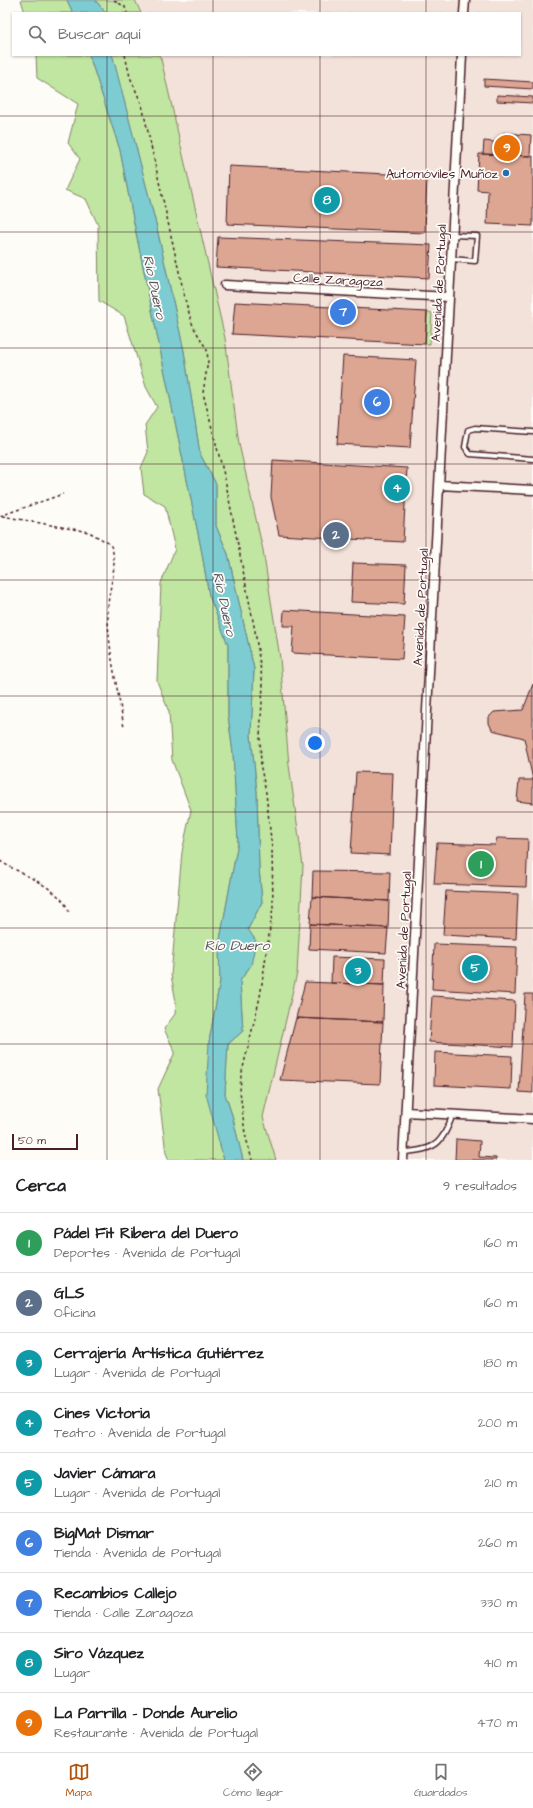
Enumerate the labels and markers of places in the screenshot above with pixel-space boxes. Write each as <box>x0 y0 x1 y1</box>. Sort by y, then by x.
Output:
pin: 9 <box>494 133 520 163</box>
place label: Automóviles Muñoz <box>386 165 499 183</box>
marker: Automóviles Muñoz <box>501 168 511 178</box>
pin: 8 <box>314 185 340 215</box>
pin: 7 <box>330 297 356 327</box>
pin: 6 <box>364 387 390 417</box>
pin: 4 <box>384 473 410 503</box>
pin: 2 <box>323 520 349 550</box>
pin: 1 <box>468 849 494 879</box>
pin: 5 <box>462 953 488 983</box>
pin: 3 <box>345 956 371 986</box>

